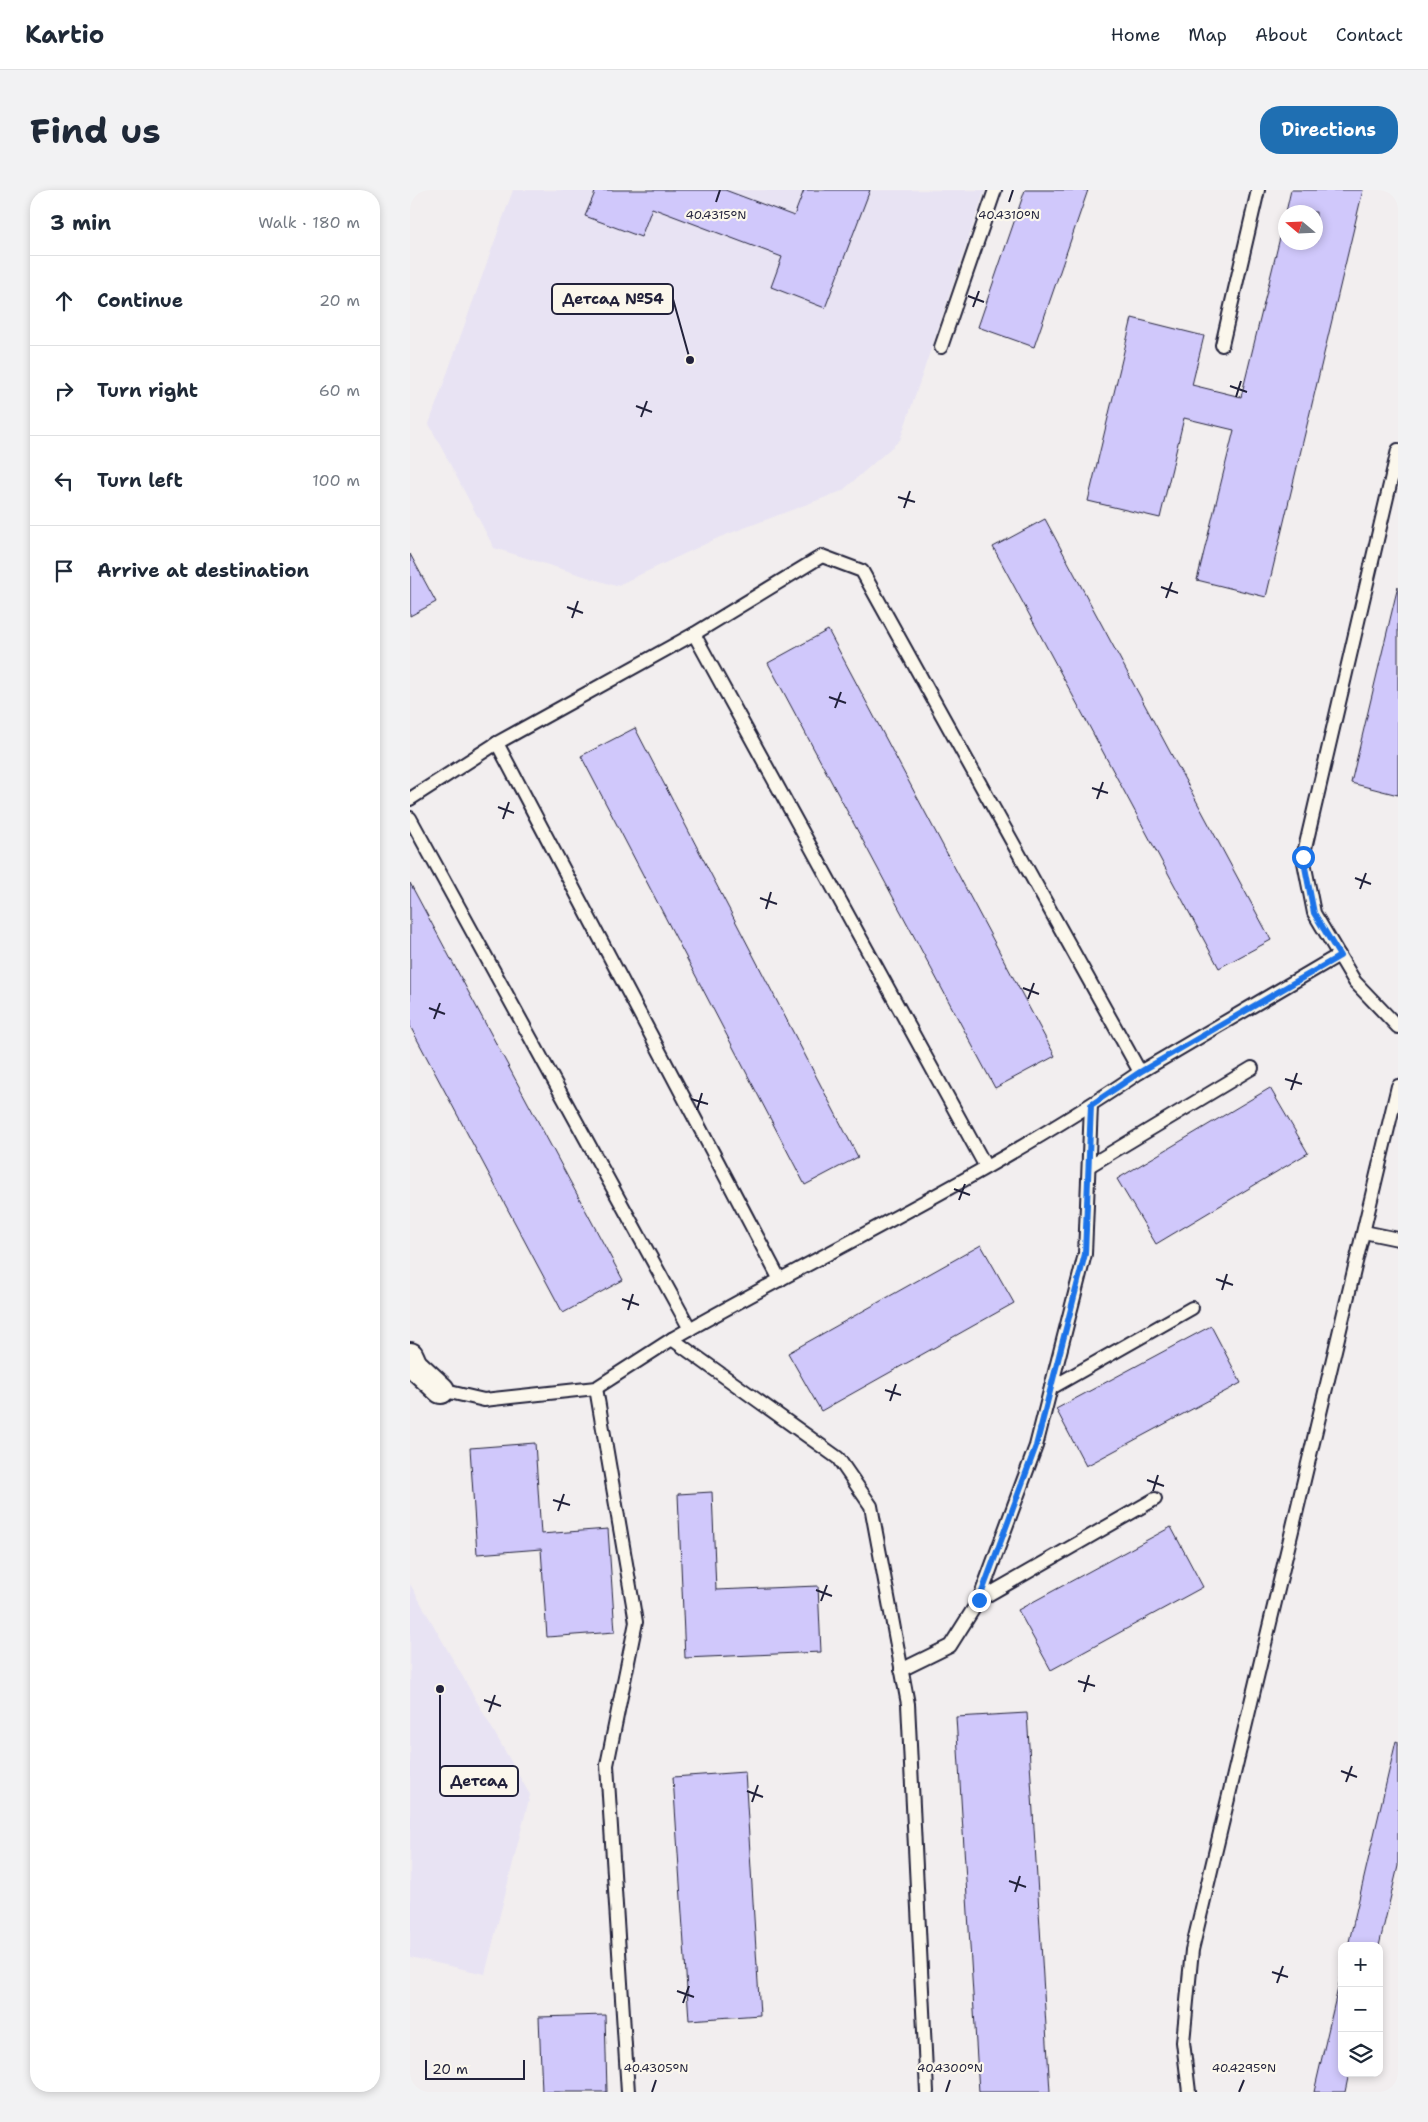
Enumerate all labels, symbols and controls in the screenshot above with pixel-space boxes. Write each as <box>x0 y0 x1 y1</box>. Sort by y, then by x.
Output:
text: Kartio <box>25 19 104 51</box>
text: Home <box>1111 23 1160 47</box>
text: Map <box>1188 23 1227 47</box>
text: About <box>1255 23 1308 47</box>
text: Contact <box>1336 23 1403 47</box>
button: Directions <box>1260 106 1398 154</box>
text: Find us <box>30 107 161 154</box>
north arrow <box>1278 205 1323 250</box>
text: 40.4315°N <box>685 207 747 223</box>
text: 40.4310°N <box>978 207 1040 223</box>
text: 3 min <box>50 209 111 237</box>
text: Walk · 180 m <box>258 212 360 233</box>
callout: Детсад №54 <box>552 284 673 314</box>
icon: ahead <box>50 287 78 315</box>
text: Continue <box>97 288 183 313</box>
text: Детсад №54 <box>562 289 664 309</box>
text: 20 m <box>319 290 360 311</box>
icon: right <box>50 377 78 405</box>
text: Turn right <box>97 378 198 403</box>
text: 60 m <box>319 380 360 401</box>
icon: left <box>50 467 78 495</box>
text: Turn left <box>97 468 183 493</box>
text: 100 m <box>312 470 360 491</box>
icon: arrive <box>50 557 78 585</box>
text: Arrive at destination <box>97 558 309 583</box>
route start <box>1292 846 1315 869</box>
route end <box>968 1589 991 1612</box>
callout: Детсад <box>440 1766 518 1796</box>
text: Детсад <box>450 1771 508 1791</box>
map controls <box>1338 1942 1383 2077</box>
button: + <box>1338 1942 1383 1987</box>
button: − <box>1338 1987 1383 2032</box>
button: layers <box>1338 2032 1383 2077</box>
scale bar <box>425 2057 525 2080</box>
text: 20 m <box>432 2060 468 2078</box>
text: 40.4305°N <box>624 2060 688 2076</box>
text: 40.4300°N <box>917 2060 983 2076</box>
text: 40.4295°N <box>1212 2060 1276 2076</box>

